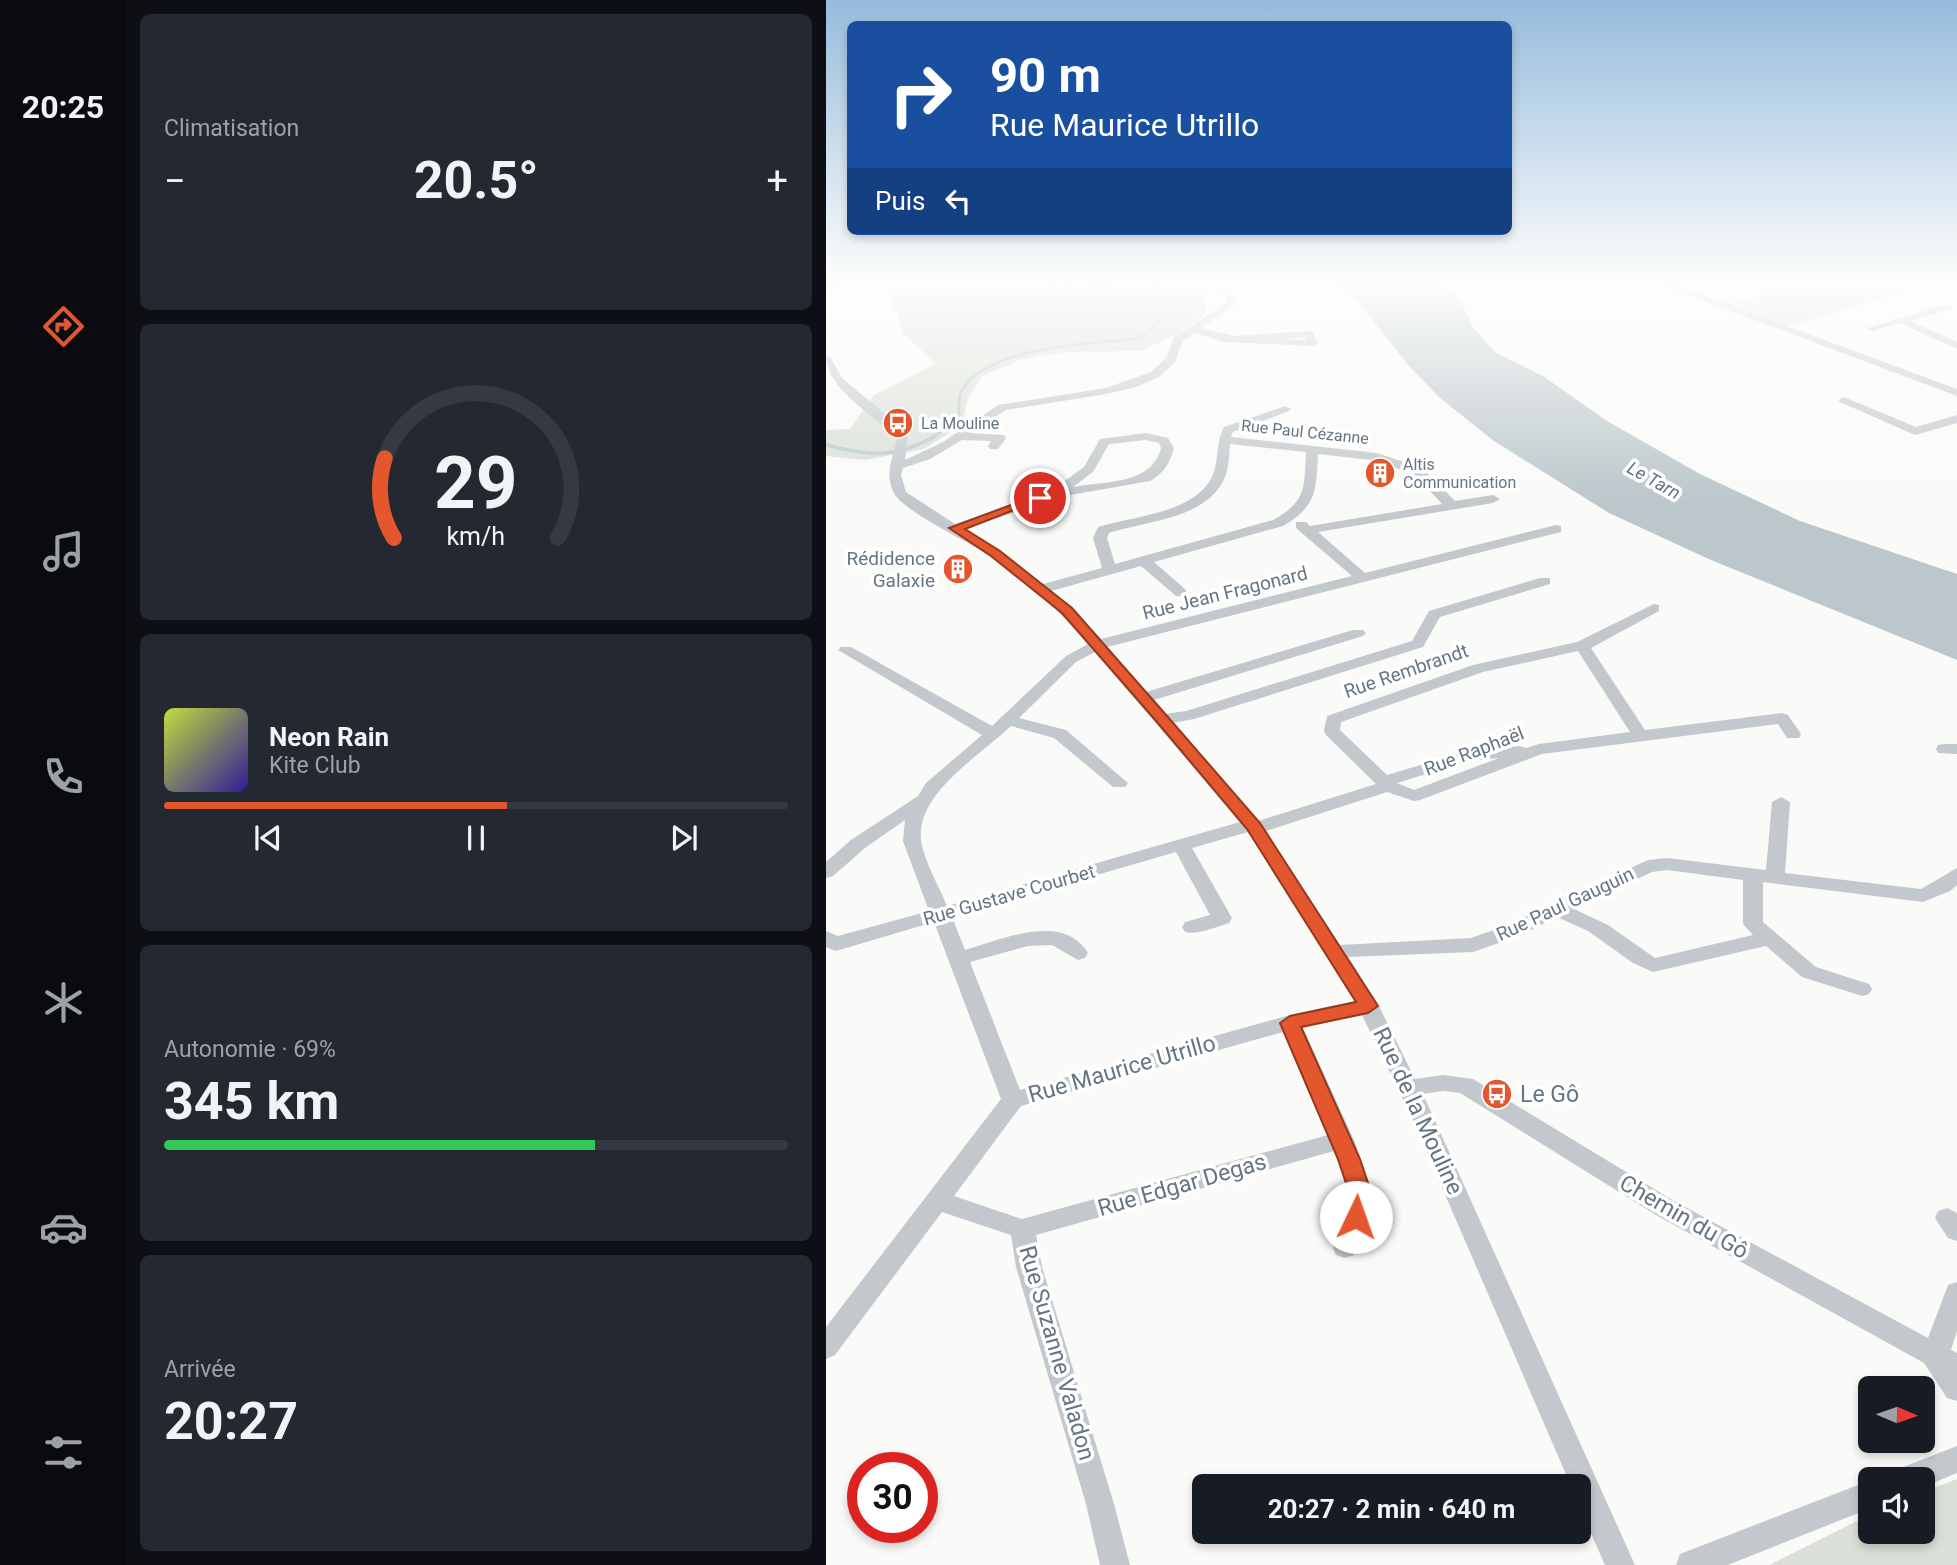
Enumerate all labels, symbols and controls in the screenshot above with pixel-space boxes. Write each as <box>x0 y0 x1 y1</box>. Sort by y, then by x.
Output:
text: 90 m <box>990 47 1101 104</box>
icon: right <box>875 49 966 140</box>
text: 20:25 <box>22 88 104 126</box>
text: Rue Maurice Utrillo <box>990 106 1259 144</box>
text: Climatisation <box>164 115 299 142</box>
text: 20.5° <box>414 150 539 211</box>
text: − <box>164 159 186 203</box>
text: + <box>766 159 788 203</box>
icon: left <box>939 182 977 220</box>
text: Puis <box>875 186 925 216</box>
icon: directions <box>39 302 88 351</box>
bus stop icon: La Mouline <box>881 406 915 440</box>
place label: La Mouline <box>921 414 999 433</box>
street label: Rue Paul Cézanne <box>1240 416 1370 448</box>
text: 29 <box>434 441 518 527</box>
place label: Altis Communication <box>1403 455 1516 492</box>
building icon: Altis Communication <box>1363 456 1397 490</box>
water label: Le Tarn <box>1624 457 1684 503</box>
pin <box>1010 468 1070 528</box>
icon: arrive <box>1021 479 1059 517</box>
text: km/h <box>447 522 505 551</box>
icon: music <box>39 527 88 576</box>
place label: Rédidence Galaxie <box>847 547 935 592</box>
building icon: Rédidence Galaxie <box>941 552 975 586</box>
street label: Rue Jean Fragonard <box>1140 561 1310 625</box>
street label: Rue Rembrandt <box>1341 639 1471 703</box>
street label: Rue Raphaël <box>1421 721 1527 781</box>
text: Neon Rain <box>269 722 389 752</box>
icon: phone <box>39 752 88 801</box>
text: Kite Club <box>269 752 361 779</box>
icon: previous <box>249 819 287 857</box>
icon: pause <box>457 819 495 857</box>
icon: next <box>665 819 703 857</box>
street label: Rue Gustave Courbet <box>920 859 1098 931</box>
street label: Rue Paul Gauguin <box>1493 862 1637 946</box>
icon: climate <box>39 978 88 1027</box>
street label: Rue de la Mouline <box>1367 1023 1469 1199</box>
street label: Rue Maurice Utrillo <box>1025 1029 1219 1109</box>
text: Autonomie · 69% <box>164 1036 336 1063</box>
text: 345 km <box>164 1071 339 1132</box>
bus stop icon: Le Gô <box>1480 1077 1514 1111</box>
place label: Le Gô <box>1520 1081 1579 1108</box>
street label: Rue Edgar Degas <box>1095 1148 1269 1222</box>
street label: Chemin du Gô <box>1615 1169 1753 1265</box>
position arrow <box>1319 1180 1393 1254</box>
icon: car <box>39 1203 88 1252</box>
street label: Rue Suzanne Valadon <box>1013 1243 1101 1463</box>
text: Arrivée <box>164 1356 236 1383</box>
north arrow <box>1858 1376 1936 1452</box>
map controls <box>1858 1376 1935 1544</box>
text: 20:27 <box>164 1391 298 1452</box>
icon: filters <box>39 1428 88 1477</box>
speed limit sign: 30 <box>847 1452 938 1543</box>
button: sound <box>1858 1467 1935 1544</box>
text: 20:27 · 2 min · 640 m <box>1268 1494 1515 1524</box>

